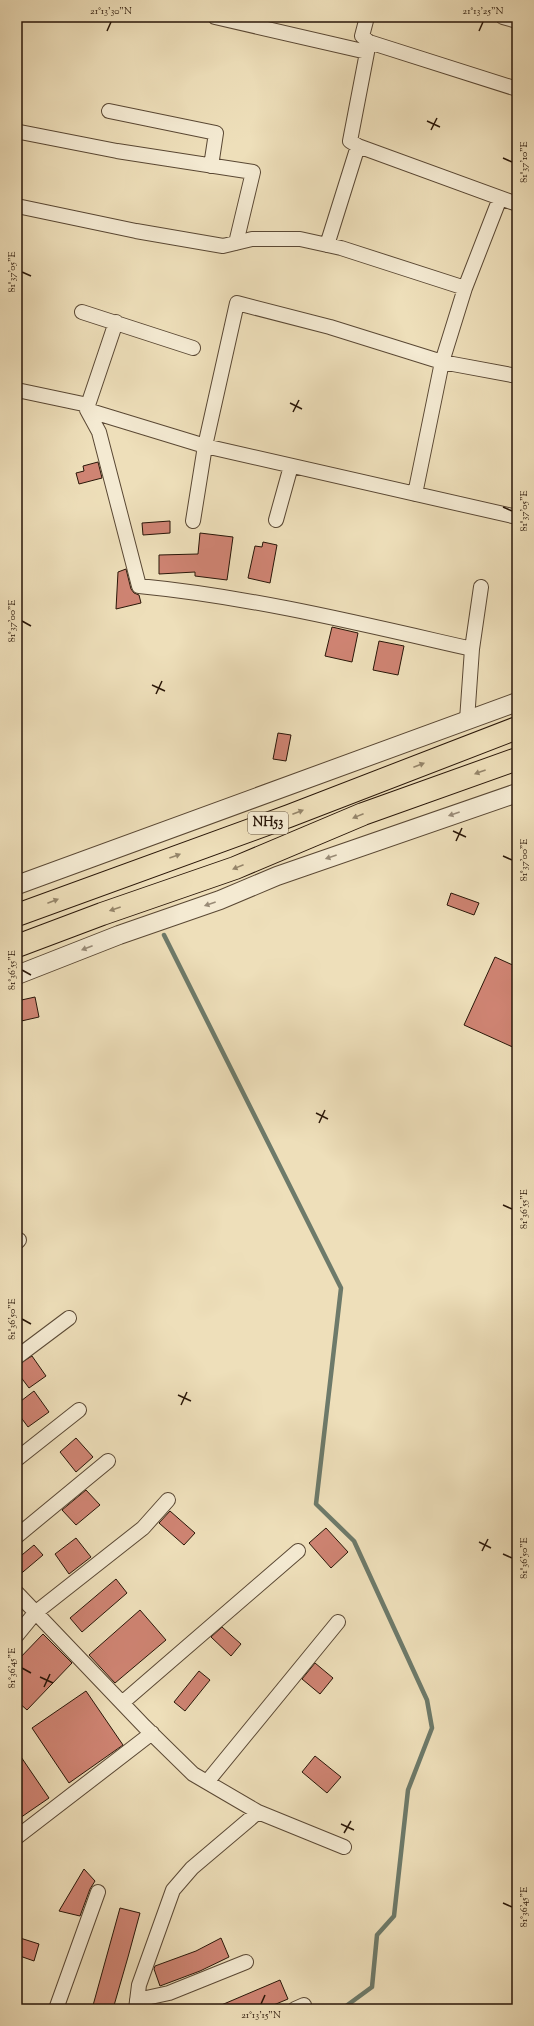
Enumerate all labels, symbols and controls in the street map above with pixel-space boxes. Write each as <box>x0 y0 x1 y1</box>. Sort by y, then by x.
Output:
text: 21°13'30"N <box>90 4 132 19</box>
text: 21°13'25"N <box>463 4 503 19</box>
text: 81°37'10"E <box>517 141 532 183</box>
text: 81°37'05"E <box>5 251 20 293</box>
text: 81°37'05"E <box>517 490 532 532</box>
text: 81°37'00"E <box>5 600 20 642</box>
one-way arrow <box>413 761 425 767</box>
one-way arrow <box>474 770 486 776</box>
one-way arrow <box>292 809 304 815</box>
road number: NH53 <box>248 812 288 834</box>
one-way arrow <box>447 812 459 818</box>
one-way arrow <box>351 814 363 820</box>
text: 81°37'00"E <box>517 839 532 881</box>
one-way arrow <box>170 853 182 859</box>
one-way arrow <box>324 854 336 860</box>
one-way arrow <box>232 864 244 870</box>
one-way arrow <box>48 898 60 904</box>
one-way arrow <box>203 901 215 907</box>
one-way arrow <box>109 906 121 912</box>
one-way arrow <box>81 945 93 951</box>
text: 81°36'55"E <box>5 950 20 990</box>
text: 81°36'55"E <box>517 1189 532 1229</box>
text: 81°36'50"E <box>5 1298 20 1340</box>
text: 81°36'50"E <box>517 1537 532 1579</box>
text: 81°36'45"E <box>5 1648 20 1688</box>
text: 81°36'45"E <box>517 1887 532 1927</box>
text: 21°13'15"N <box>241 2008 281 2023</box>

